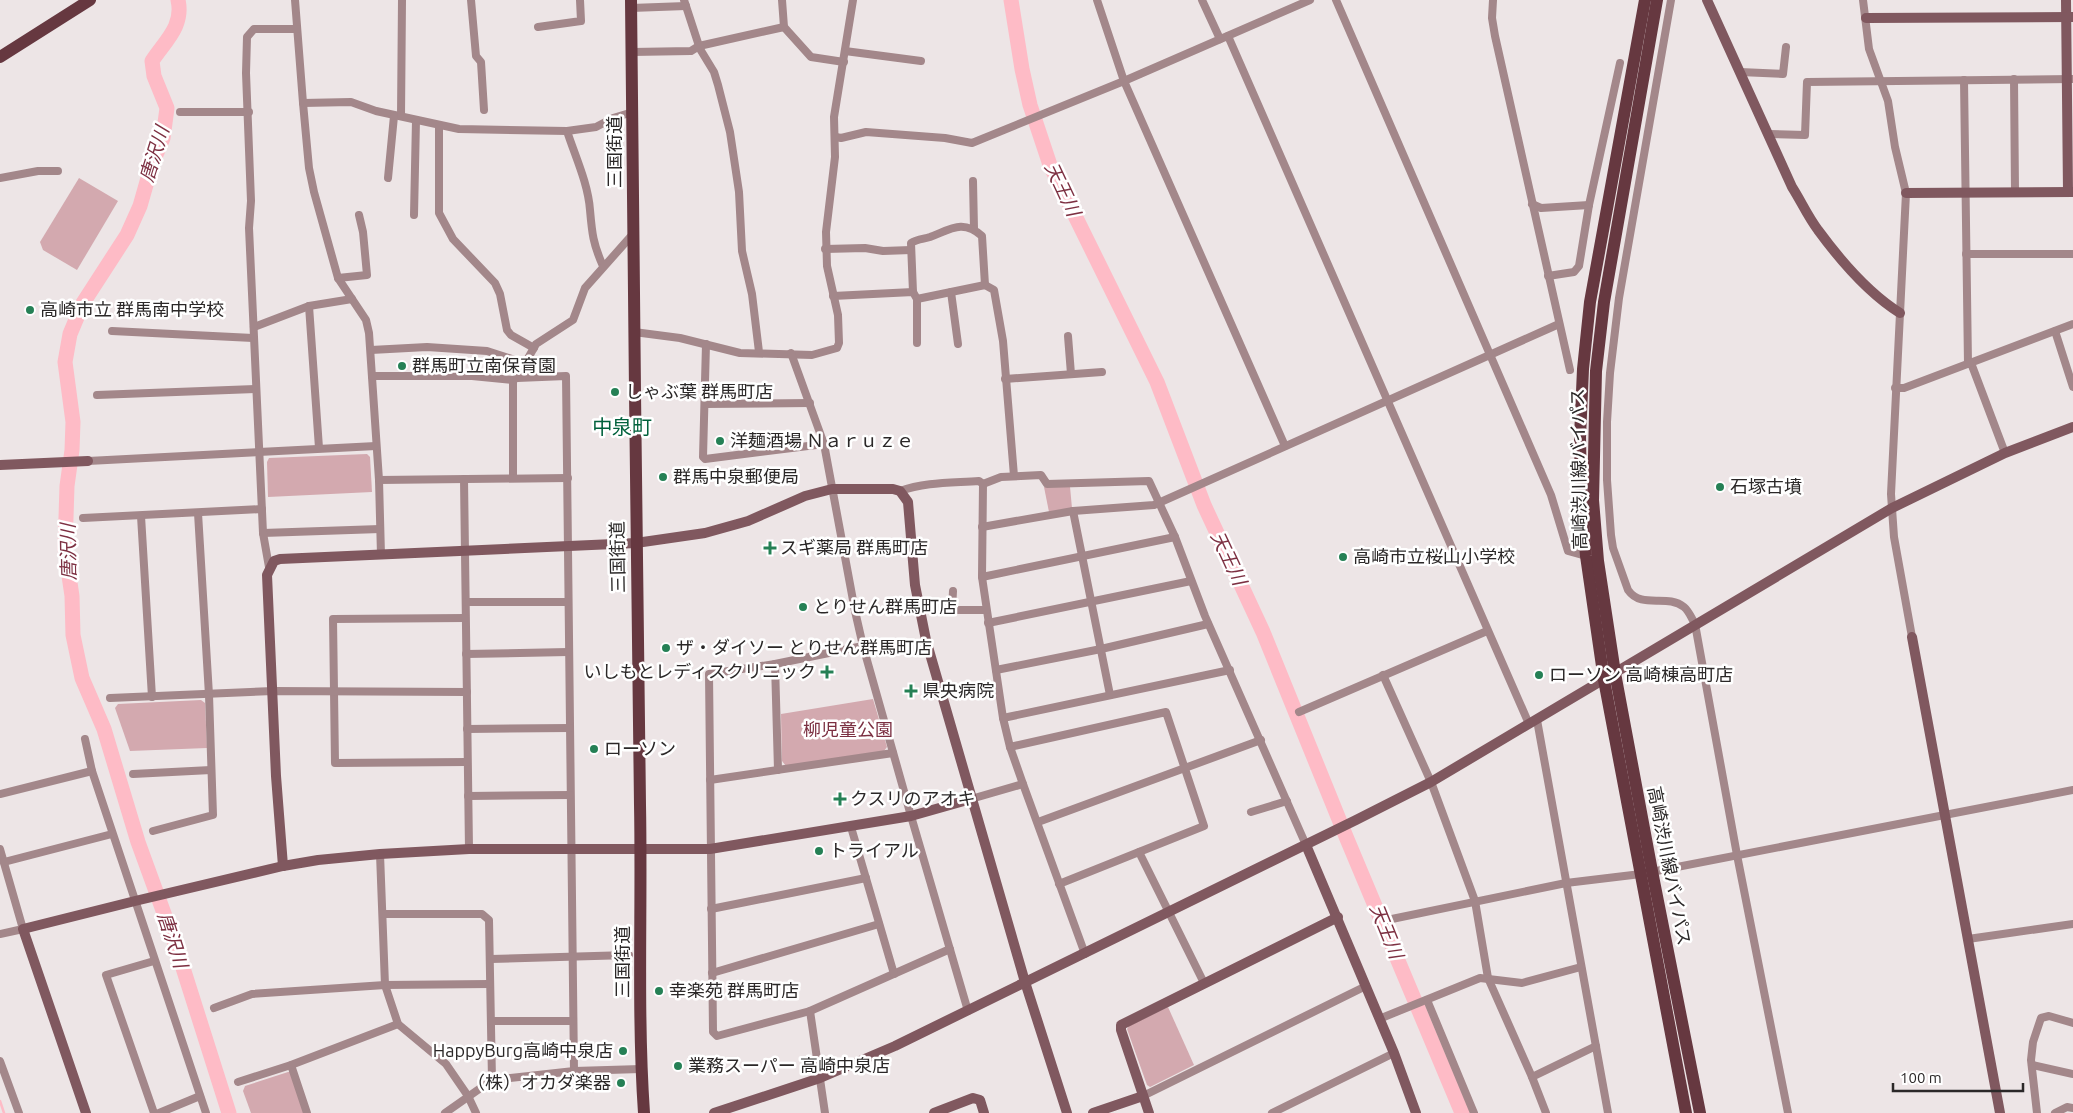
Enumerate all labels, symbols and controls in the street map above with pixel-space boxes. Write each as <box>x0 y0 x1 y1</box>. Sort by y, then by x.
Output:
street label: 三国街道 <box>604 116 624 188</box>
water label: 唐沢川 <box>135 122 173 184</box>
water label: 天王川 <box>1041 159 1086 221</box>
place label: 高崎市立 群馬南中学校 <box>40 299 224 319</box>
marker: 高崎市立 群馬南中学校 <box>24 304 36 316</box>
place label: 群馬町立南保育園 <box>412 355 556 375</box>
marker: 群馬町立南保育園 <box>396 360 408 372</box>
place label: しゃぶ葉 群馬町店 <box>625 381 773 401</box>
marker: しゃぶ葉 群馬町店 <box>609 386 621 398</box>
street label: 高崎渋川線バイパス <box>1567 388 1589 550</box>
district label: 中泉町 <box>592 415 652 438</box>
place label: 洋麺酒場 Ｎａｒｕｚｅ <box>730 430 914 450</box>
marker: 洋麺酒場 Ｎａｒｕｚｅ <box>714 435 726 447</box>
place label: 群馬中泉郵便局 <box>673 466 799 486</box>
marker: 群馬中泉郵便局 <box>657 471 669 483</box>
place label: 石塚古墳 <box>1730 476 1802 496</box>
marker: 石塚古墳 <box>1714 481 1726 493</box>
water label: 唐沢川 <box>56 521 79 581</box>
street label: 三国街道 <box>606 521 628 593</box>
water label: 天王川 <box>1207 528 1252 590</box>
place label: スギ薬局 群馬町店 <box>780 537 928 557</box>
marker: スギ薬局 群馬町店 <box>764 542 776 554</box>
place label: 高崎市立桜山小学校 <box>1353 546 1515 566</box>
marker: 高崎市立桜山小学校 <box>1337 551 1349 563</box>
place label: とりせん群馬町店 <box>813 596 957 616</box>
marker: とりせん群馬町店 <box>797 601 809 613</box>
place label: ザ・ダイソー とりせん群馬町店 <box>676 637 932 657</box>
marker: ザ・ダイソー とりせん群馬町店 <box>660 642 672 654</box>
place label: いしもとレディスクリニック <box>584 661 816 681</box>
place label: ローソン 高崎棟高町店 <box>1549 664 1733 684</box>
marker: いしもとレディスクリニック <box>820 665 834 679</box>
marker: ローソン 高崎棟高町店 <box>1533 669 1545 681</box>
place label: 県央病院 <box>922 680 994 700</box>
marker: 県央病院 <box>904 684 918 698</box>
park label: 柳児童公園 <box>803 719 893 739</box>
place label: ローソン <box>604 738 676 758</box>
marker: ローソン <box>588 743 600 755</box>
street label: 高崎渋川線バイパス <box>1645 785 1695 947</box>
place label: クスリのアオキ <box>850 788 975 808</box>
marker: クスリのアオキ <box>834 793 846 805</box>
place label: トライアル <box>829 840 919 860</box>
marker: トライアル <box>813 845 825 857</box>
water label: 天王川 <box>1366 900 1409 963</box>
water label: 唐沢川 <box>154 909 193 972</box>
street label: 三国街道 <box>612 926 632 998</box>
place label: 幸楽苑 群馬町店 <box>669 980 799 1000</box>
marker: 幸楽苑 群馬町店 <box>653 985 665 997</box>
place label: HappyBurg高崎中泉店 <box>433 1040 613 1060</box>
marker: HappyBurg高崎中泉店 <box>617 1045 629 1057</box>
place label: 業務スーパー 高崎中泉店 <box>688 1055 890 1075</box>
marker: 業務スーパー 高崎中泉店 <box>672 1060 684 1072</box>
scale bar <box>1893 1060 2023 1092</box>
text: 100 m <box>1900 1069 1942 1086</box>
place label: （株）オカダ楽器 <box>467 1072 611 1092</box>
marker: （株）オカダ楽器 <box>615 1077 627 1089</box>

